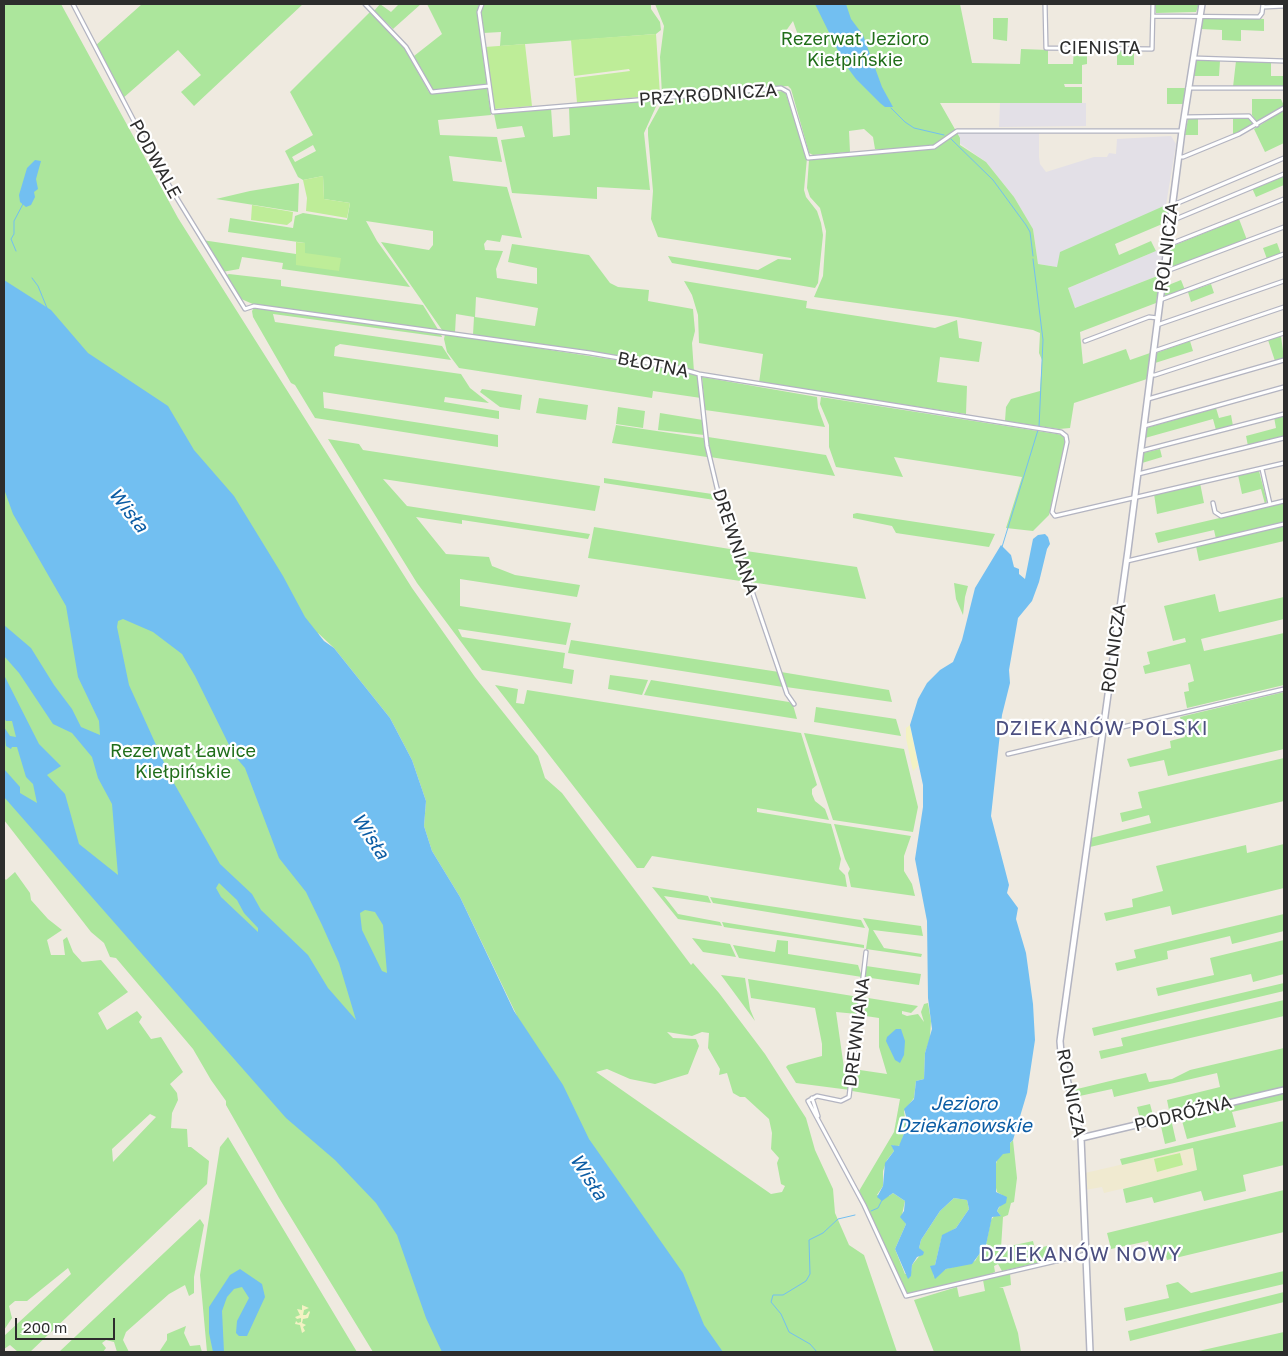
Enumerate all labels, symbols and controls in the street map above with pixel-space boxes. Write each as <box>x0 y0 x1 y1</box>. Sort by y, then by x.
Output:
park label: Rezerwat Jezioro Kiełpińskie <box>781 28 929 70</box>
street label: CIENISTA <box>1059 37 1141 59</box>
street label: PRZYRODNICZA <box>638 79 778 111</box>
street label: PODWALE <box>124 116 186 202</box>
street label: ROLNICZA <box>1151 201 1183 293</box>
street label: BŁOTNA <box>616 348 690 382</box>
water label: Wisła <box>103 483 153 537</box>
street label: DREWNIANA <box>708 486 762 598</box>
street label: ROLNICZA <box>1097 602 1131 694</box>
district label: DZIEKANÓW POLSKI <box>993 717 1211 741</box>
park label: Rezerwat Ławice Kiełpińskie <box>110 740 256 782</box>
water label: Wisła <box>347 809 393 863</box>
street label: DREWNIANA <box>840 976 874 1088</box>
street label: ROLNICZA <box>1052 1047 1090 1139</box>
street label: PODRÓŻNA <box>1132 1091 1234 1137</box>
water label: Jezioro Dziekanowskie <box>896 1093 1032 1137</box>
water label: Wisła <box>565 1150 611 1204</box>
district label: DZIEKANÓW NOWY <box>978 1243 1184 1267</box>
scale bar <box>18 1308 118 1340</box>
text: 200 m <box>23 1318 67 1336</box>

